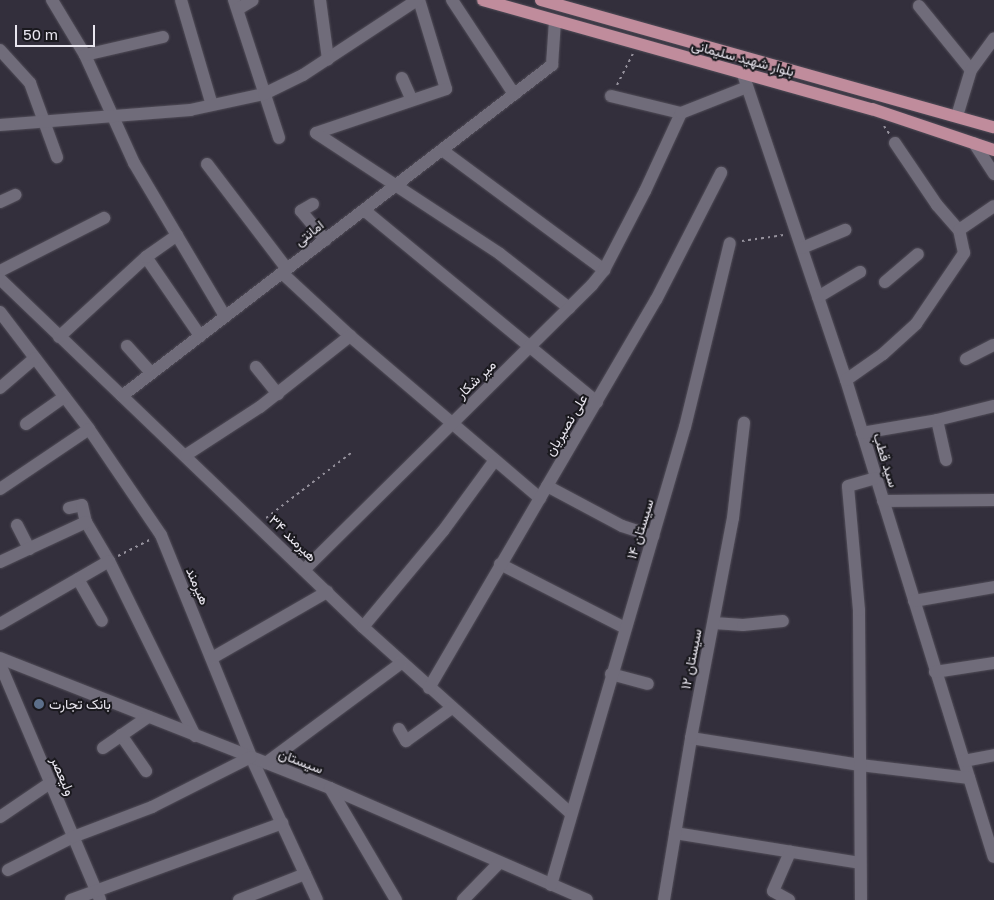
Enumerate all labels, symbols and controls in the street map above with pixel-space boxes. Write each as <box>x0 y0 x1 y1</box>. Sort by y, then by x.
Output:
scale bar <box>18 15 98 47</box>
text: 50 m <box>23 25 58 43</box>
street label: بلوار شهید سلیمانی <box>690 36 796 80</box>
street label: امانتی <box>291 216 327 250</box>
street label: میر شکار <box>453 356 499 402</box>
street label: علی نصیریان <box>541 391 591 459</box>
street label: سید قطب <box>870 431 902 489</box>
street label: سیستان ۱۴ <box>623 497 657 561</box>
street label: هیرمند ۳۴ <box>266 511 320 565</box>
street label: هیرمند <box>183 565 213 607</box>
street label: سیستان ۱۲ <box>677 627 705 691</box>
place label: بانک تجارت <box>49 696 111 712</box>
marker: بانک تجارت <box>33 698 45 710</box>
street label: سیستان <box>276 745 326 777</box>
street label: ولیعصر <box>47 754 79 798</box>

